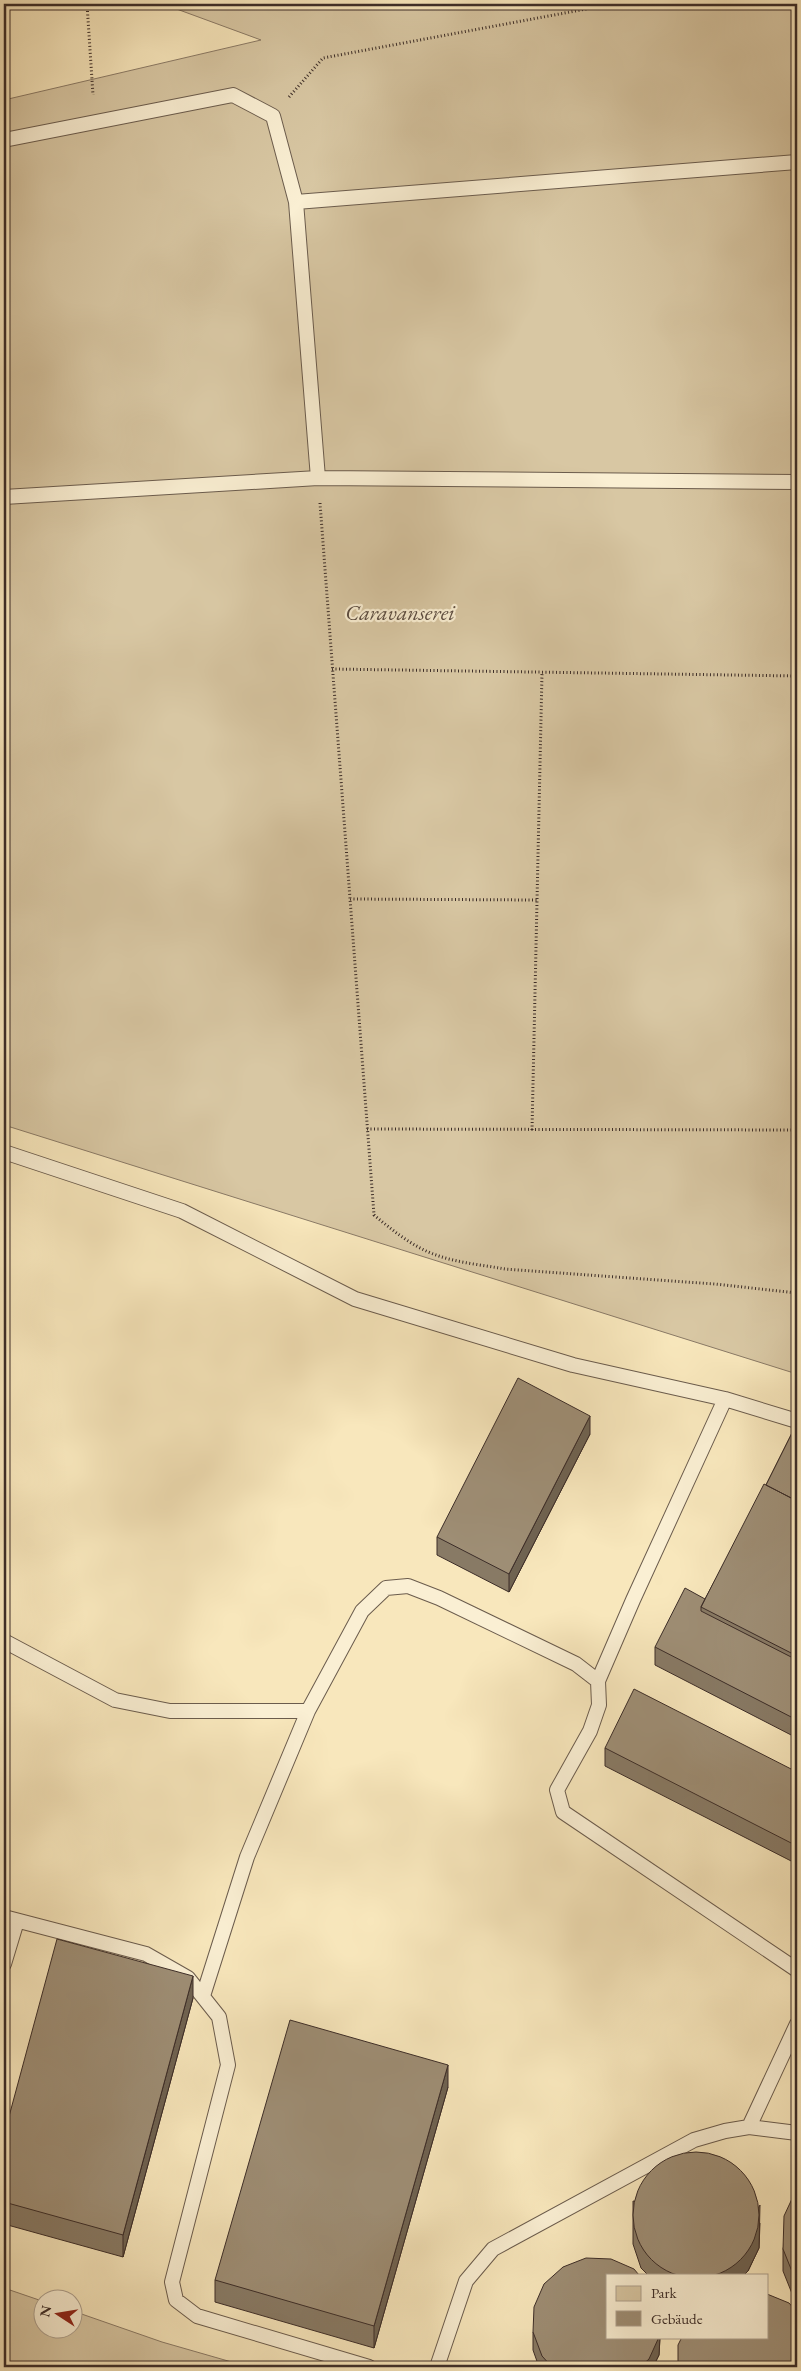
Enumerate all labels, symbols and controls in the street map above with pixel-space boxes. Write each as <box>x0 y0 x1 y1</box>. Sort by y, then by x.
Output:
park label: Caravanserei <box>345 598 456 627</box>
legend <box>606 2274 768 2338</box>
text: Park <box>651 2283 678 2302</box>
north arrow <box>32 2288 82 2338</box>
text: N <box>35 2303 55 2319</box>
text: Gebäude <box>651 2309 703 2328</box>

